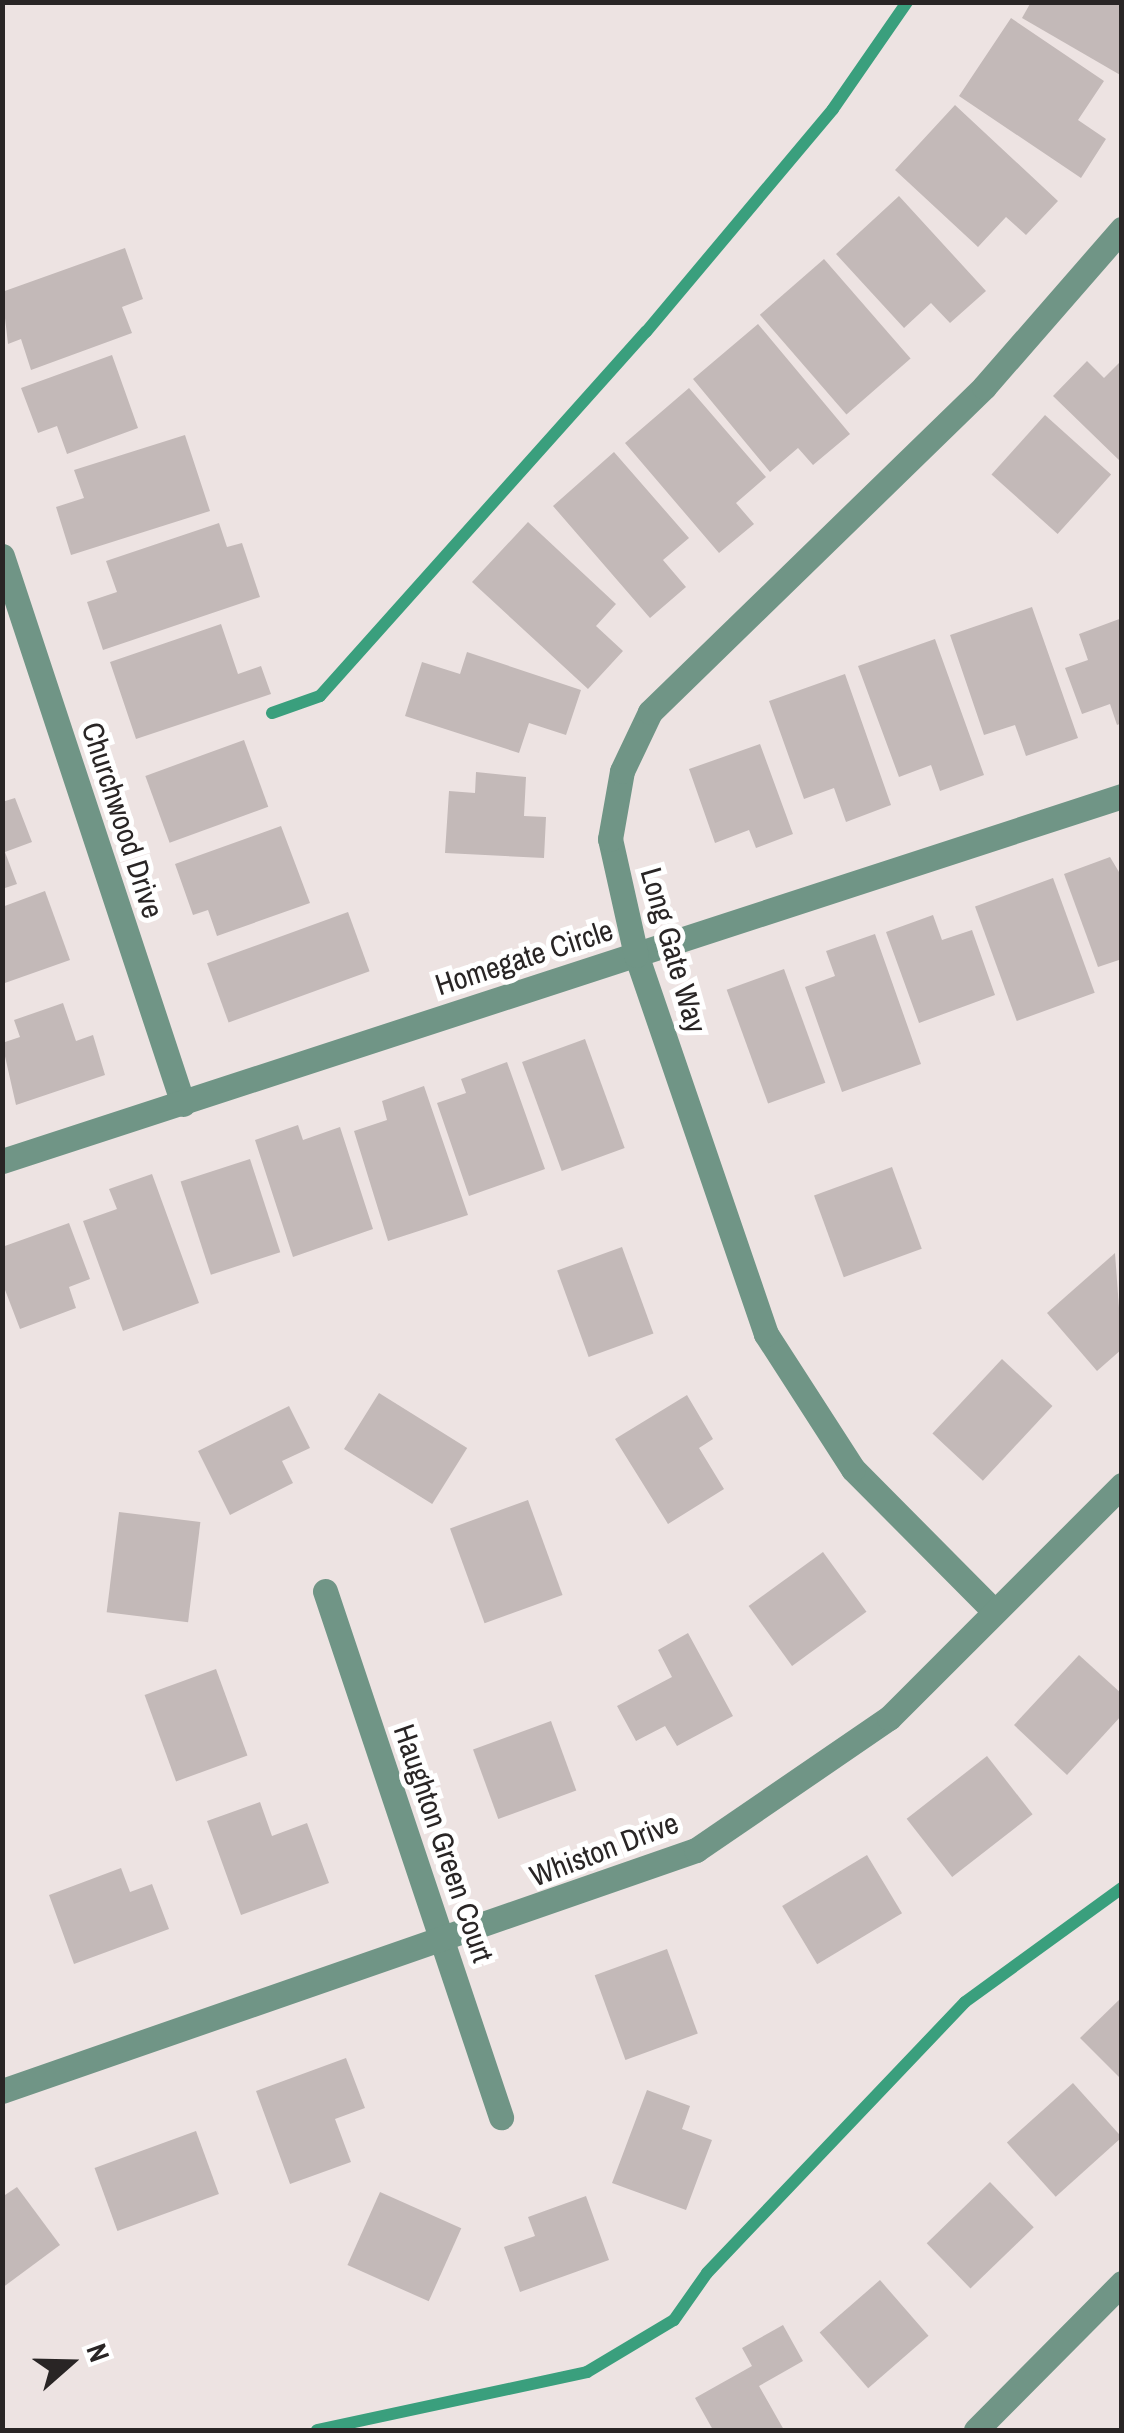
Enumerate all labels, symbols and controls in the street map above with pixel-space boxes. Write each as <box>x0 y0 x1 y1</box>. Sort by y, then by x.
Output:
street label: Churchwood Drive <box>74 718 172 922</box>
street label: Long Gate Way <box>633 863 715 1037</box>
street label: Homegate Circle <box>431 911 617 1003</box>
street label: Haughton Green Court <box>386 1719 502 1967</box>
street label: Whiston Drive <box>525 1804 683 1894</box>
north arrow <box>20 2313 120 2413</box>
text: N <box>77 2338 119 2367</box>

